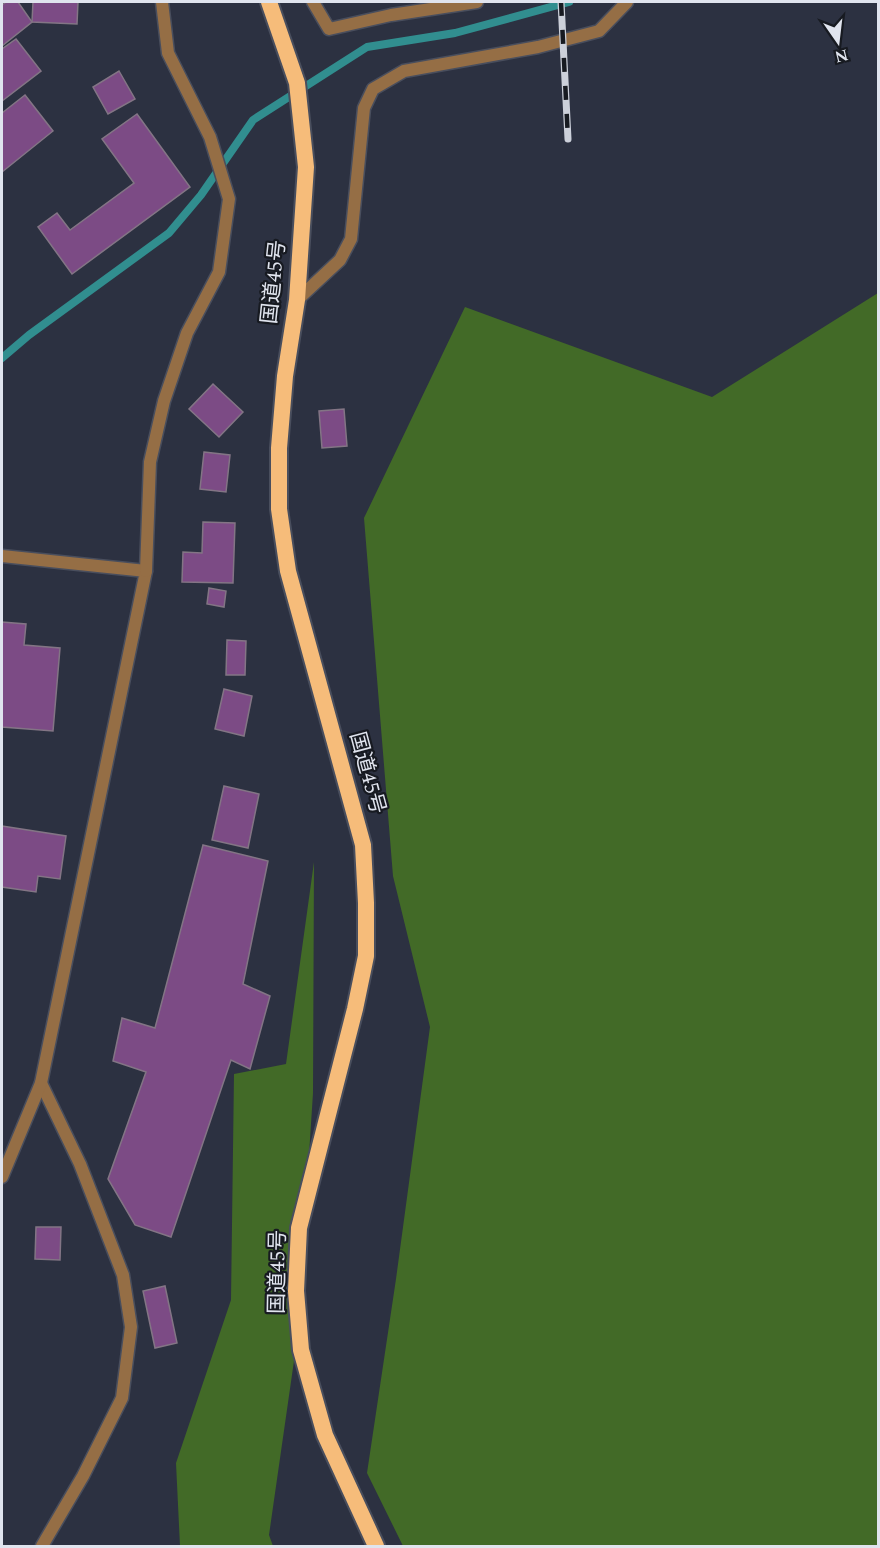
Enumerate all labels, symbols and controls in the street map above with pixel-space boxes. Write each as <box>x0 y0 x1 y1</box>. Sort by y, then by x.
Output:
north arrow <box>808 12 868 72</box>
text: N <box>832 42 851 69</box>
street label: 国道45号 <box>254 239 294 325</box>
street label: 国道45号 <box>341 728 393 818</box>
street label: 国道45号 <box>261 1230 295 1314</box>

